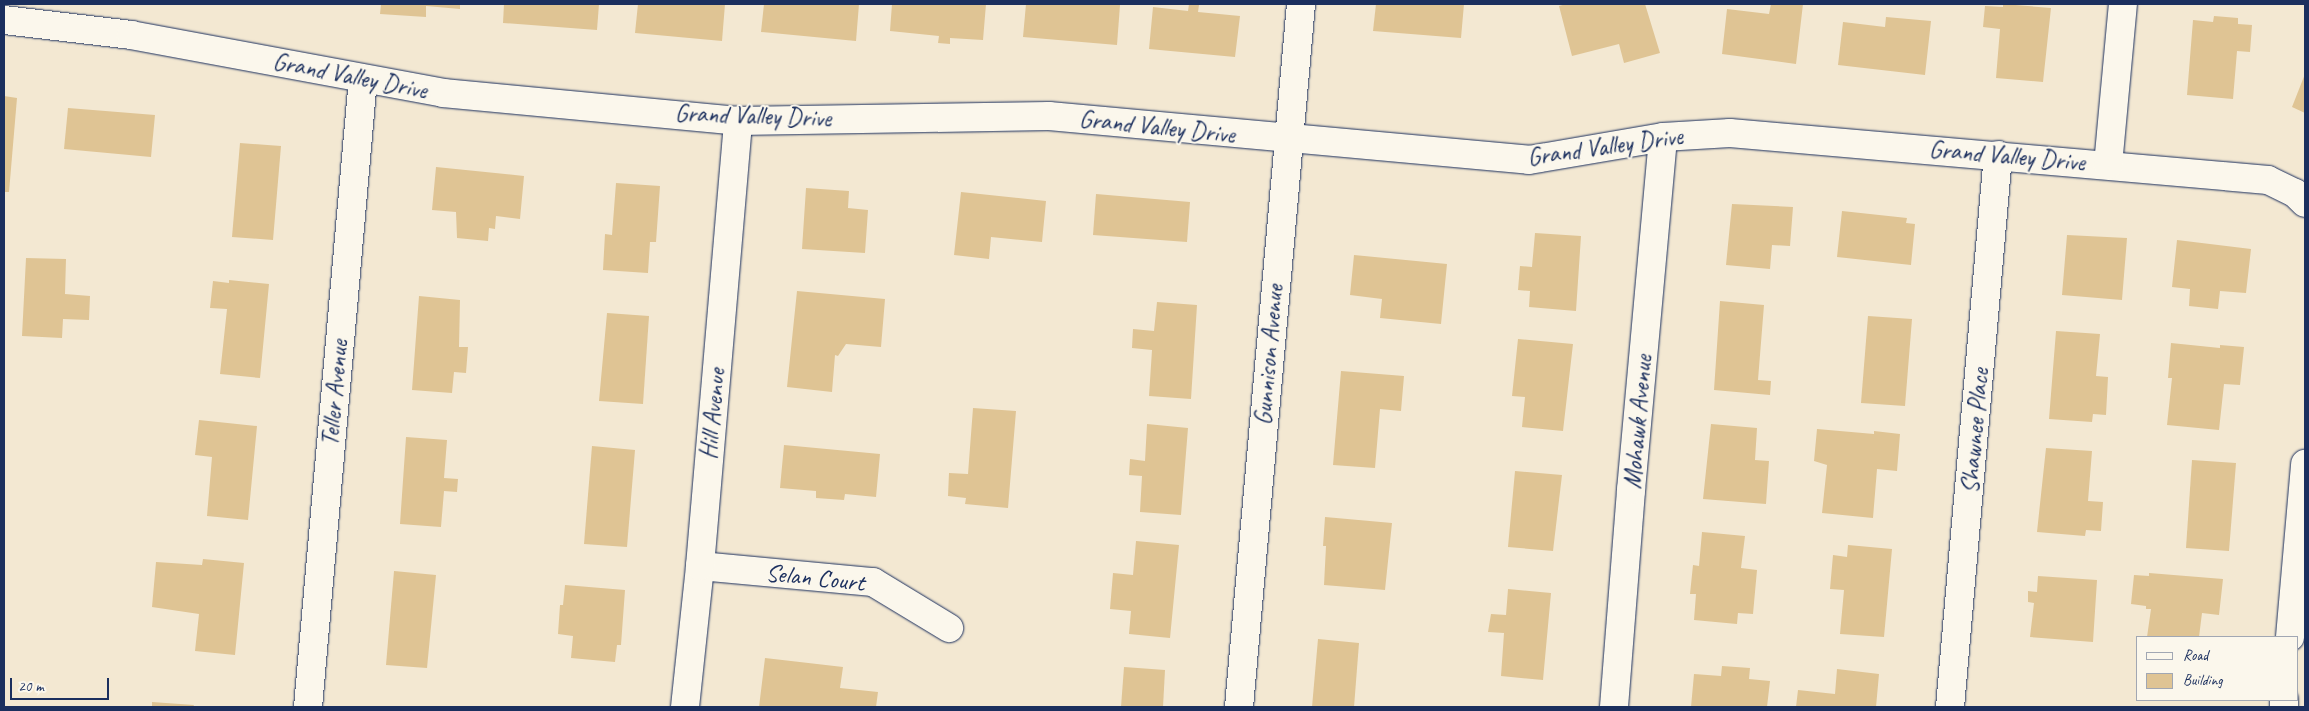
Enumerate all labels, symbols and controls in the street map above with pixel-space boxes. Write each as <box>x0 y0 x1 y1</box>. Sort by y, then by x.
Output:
street label: Grand Valley Drive <box>270 46 430 106</box>
street label: Grand Valley Drive <box>674 98 832 134</box>
street label: Grand Valley Drive <box>1077 104 1237 150</box>
street label: Grand Valley Drive <box>1525 121 1685 173</box>
street label: Grand Valley Drive <box>1927 134 2087 178</box>
street label: Gunnison Avenue <box>1248 284 1290 426</box>
street label: Teller Avenue <box>315 339 355 447</box>
street label: Mohawk Avenue <box>1617 354 1659 490</box>
street label: Hill Avenue <box>694 367 732 461</box>
street label: Shawnee Place <box>1955 367 1995 495</box>
street label: Selan Court <box>764 558 866 598</box>
legend <box>2136 636 2299 701</box>
text: Road <box>2183 646 2208 665</box>
scale bar <box>12 668 111 700</box>
text: Building <box>2183 671 2222 690</box>
text: 20 m <box>18 677 44 696</box>

